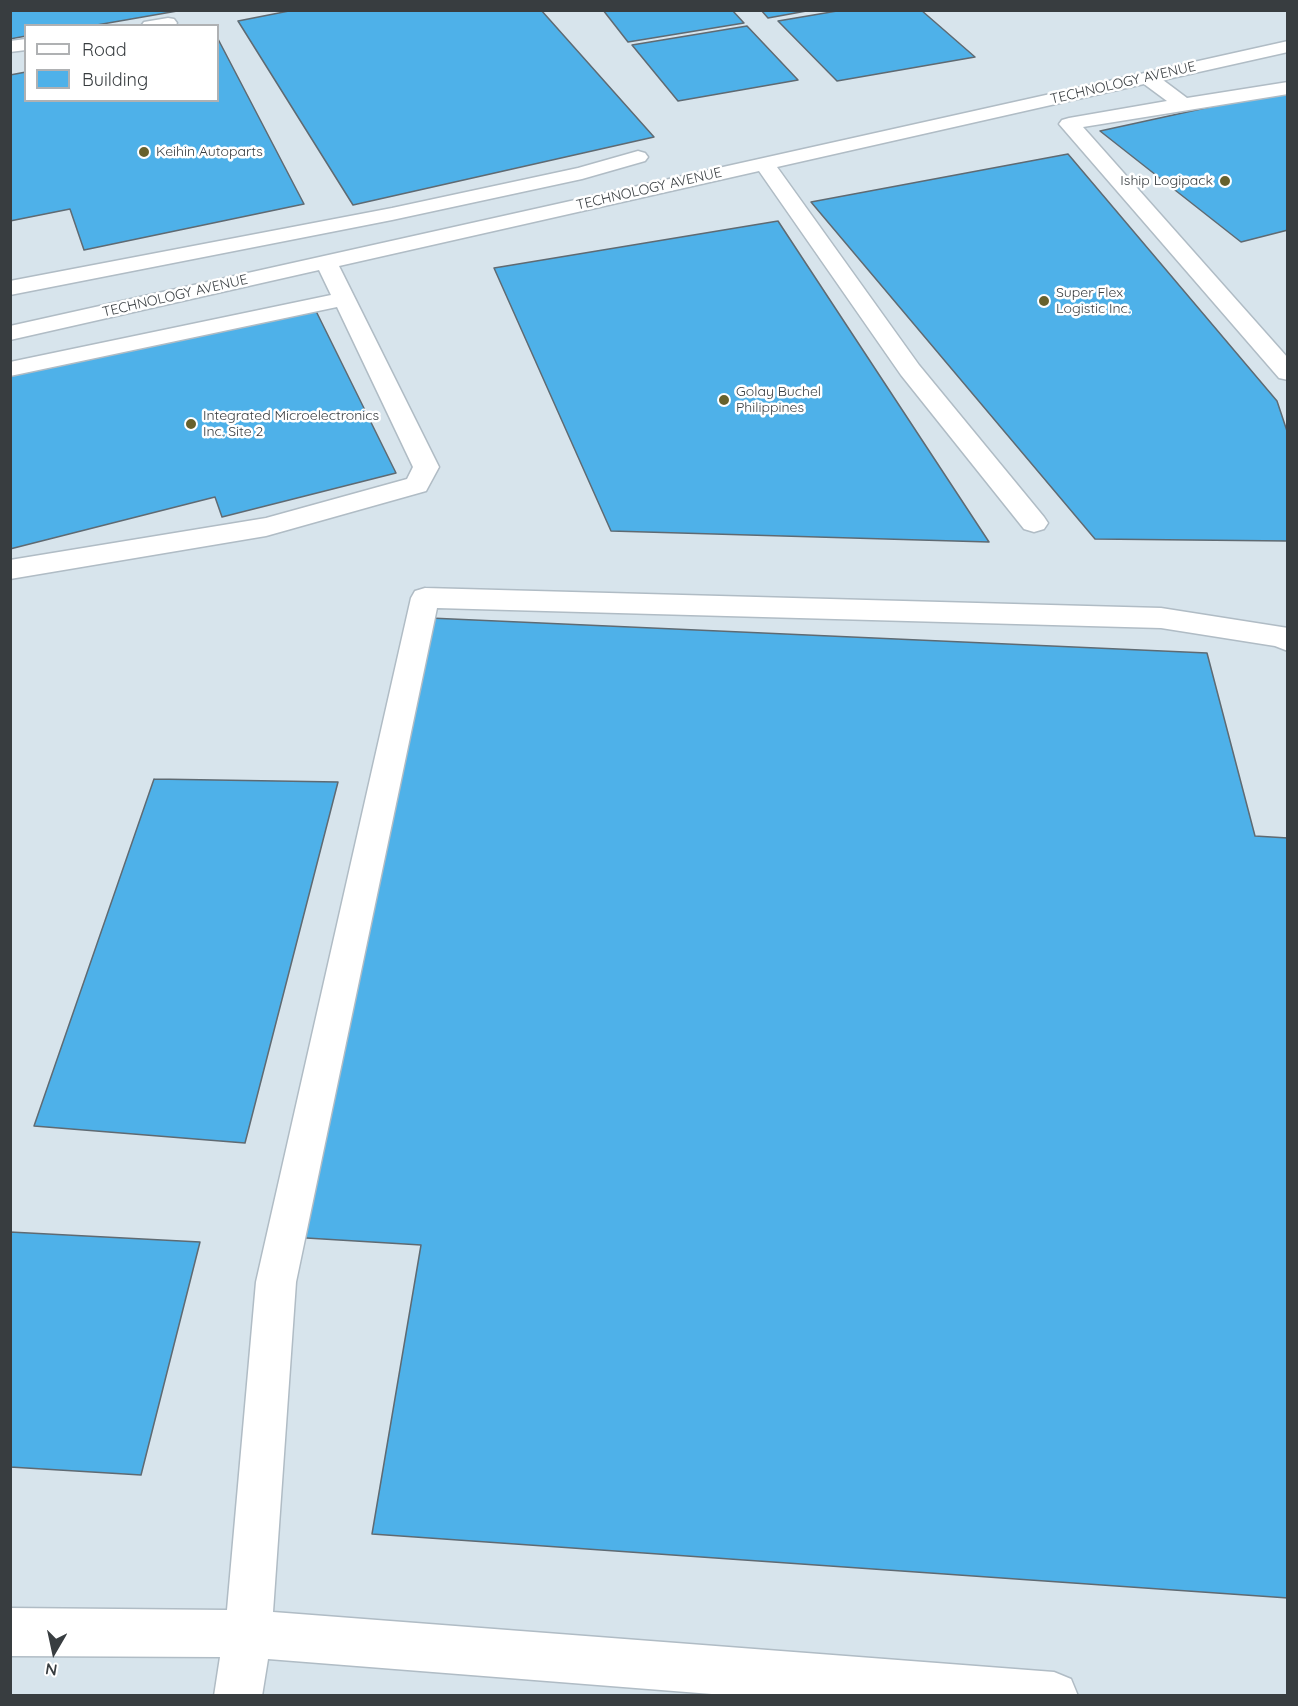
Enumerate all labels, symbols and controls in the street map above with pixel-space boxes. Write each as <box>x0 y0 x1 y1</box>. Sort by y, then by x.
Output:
legend <box>24 24 219 102</box>
text: Road <box>82 38 127 61</box>
street label: TECHNOLOGY AVENUE <box>1049 58 1197 108</box>
text: Building <box>82 68 148 91</box>
place label: Keihin Autoparts <box>156 144 263 160</box>
marker: Keihin Autoparts <box>137 145 151 159</box>
street label: TECHNOLOGY AVENUE <box>575 164 723 214</box>
place label: Iship Logipack <box>1120 173 1213 189</box>
marker: Iship Logipack <box>1218 174 1232 188</box>
street label: TECHNOLOGY AVENUE <box>101 271 249 321</box>
place label: Super Flex Logistic Inc. <box>1056 285 1130 318</box>
marker: Super Flex Logistic Inc. <box>1037 294 1051 308</box>
place label: Golay Buchel Philippines <box>736 384 821 416</box>
marker: Golay Buchel Philippines <box>717 393 731 407</box>
place label: Integrated Microelectronics Inc. Site 2 <box>203 408 379 440</box>
marker: Integrated Microelectronics Inc. Site 2 <box>184 417 198 431</box>
north arrow <box>24 1622 84 1682</box>
text: N <box>44 1659 59 1681</box>

